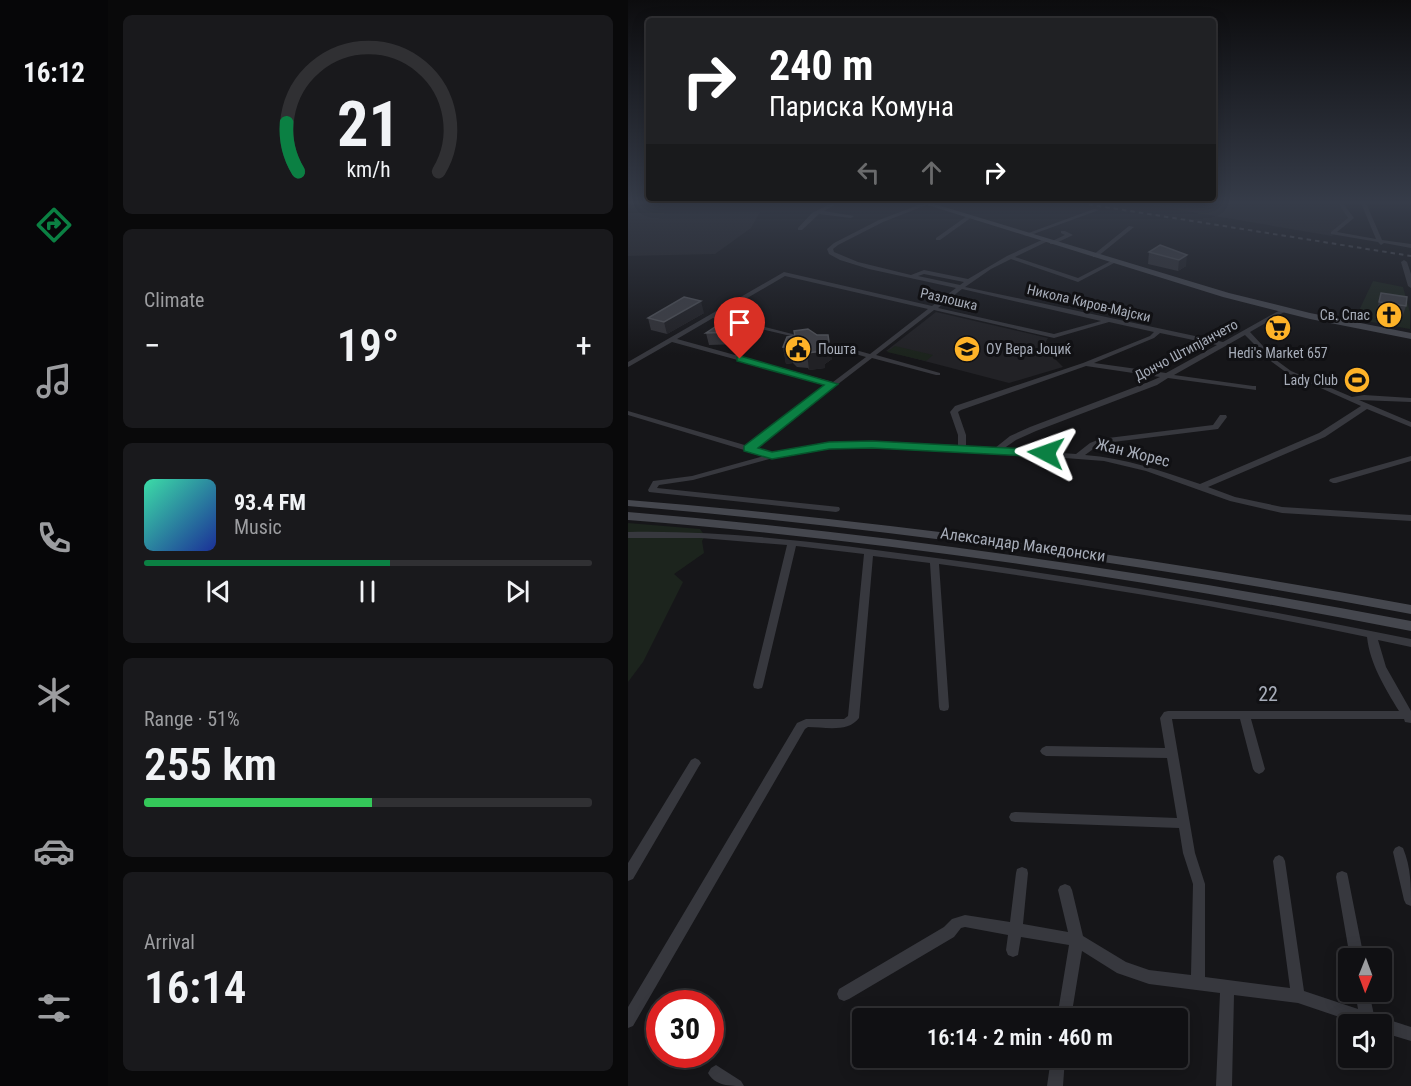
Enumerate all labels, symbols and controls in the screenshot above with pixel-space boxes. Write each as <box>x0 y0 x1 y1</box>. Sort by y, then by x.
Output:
text: 240 m <box>769 41 874 90</box>
icon: right <box>670 42 748 120</box>
text: 16:12 <box>23 57 85 89</box>
text: 21 <box>336 88 400 161</box>
text: Париска Комуна <box>769 91 954 123</box>
icon: left <box>852 156 885 189</box>
icon: ahead <box>915 156 948 189</box>
icon: right <box>978 156 1011 189</box>
text: km/h <box>346 157 390 182</box>
icon: directions <box>33 204 75 246</box>
street label: Никола Киров-Мајски <box>1026 281 1152 325</box>
street label: Разлошка <box>919 285 979 313</box>
text: Climate <box>144 288 204 312</box>
pin <box>714 297 765 359</box>
church icon: Св. Спас <box>1374 300 1404 330</box>
icon: arrive <box>723 306 756 339</box>
place label: Св. Спас <box>1320 307 1370 323</box>
supermarket icon: Hedi's Market 657 <box>1263 313 1293 343</box>
street label: Дончо Штипјанчето <box>1132 316 1240 384</box>
text: 19° <box>337 319 399 372</box>
text: − <box>144 326 161 365</box>
text: + <box>576 326 592 365</box>
public building icon: Пошта <box>783 334 813 364</box>
school or university icon: ОУ Вера Јоциќ <box>952 334 982 364</box>
place label: Пошта <box>818 341 856 357</box>
place label: ОУ Вера Јоциќ <box>986 341 1072 357</box>
place label: Hedi's Market 657 <box>1228 345 1328 361</box>
icon: music <box>33 360 75 402</box>
sports icon: Lady Club <box>1342 365 1372 395</box>
place label: Lady Club <box>1284 372 1338 388</box>
position arrow <box>1014 421 1078 485</box>
street label: Жан Жорес <box>1094 434 1172 471</box>
text: 93.4 FM <box>234 490 306 515</box>
text: Music <box>234 515 282 539</box>
icon: phone <box>33 517 75 559</box>
street label: Александар Македонски <box>939 524 1107 565</box>
icon: previous <box>202 575 235 608</box>
icon: pause <box>351 575 384 608</box>
icon: next <box>501 575 534 608</box>
icon: climate <box>33 674 75 716</box>
street label: 22 <box>1258 682 1278 706</box>
text: Range · 51% <box>144 707 240 731</box>
text: 255 km <box>144 738 277 791</box>
icon: car <box>33 830 75 872</box>
text: Arrival <box>144 930 195 954</box>
north arrow <box>1338 948 1392 1002</box>
map controls <box>1338 948 1392 1068</box>
text: 16:14 <box>144 961 246 1014</box>
icon: filters <box>33 987 75 1029</box>
speed limit sign: 30 <box>646 990 724 1068</box>
button: sound <box>1338 1014 1392 1068</box>
text: 16:14 · 2 min · 460 m <box>927 1025 1113 1050</box>

